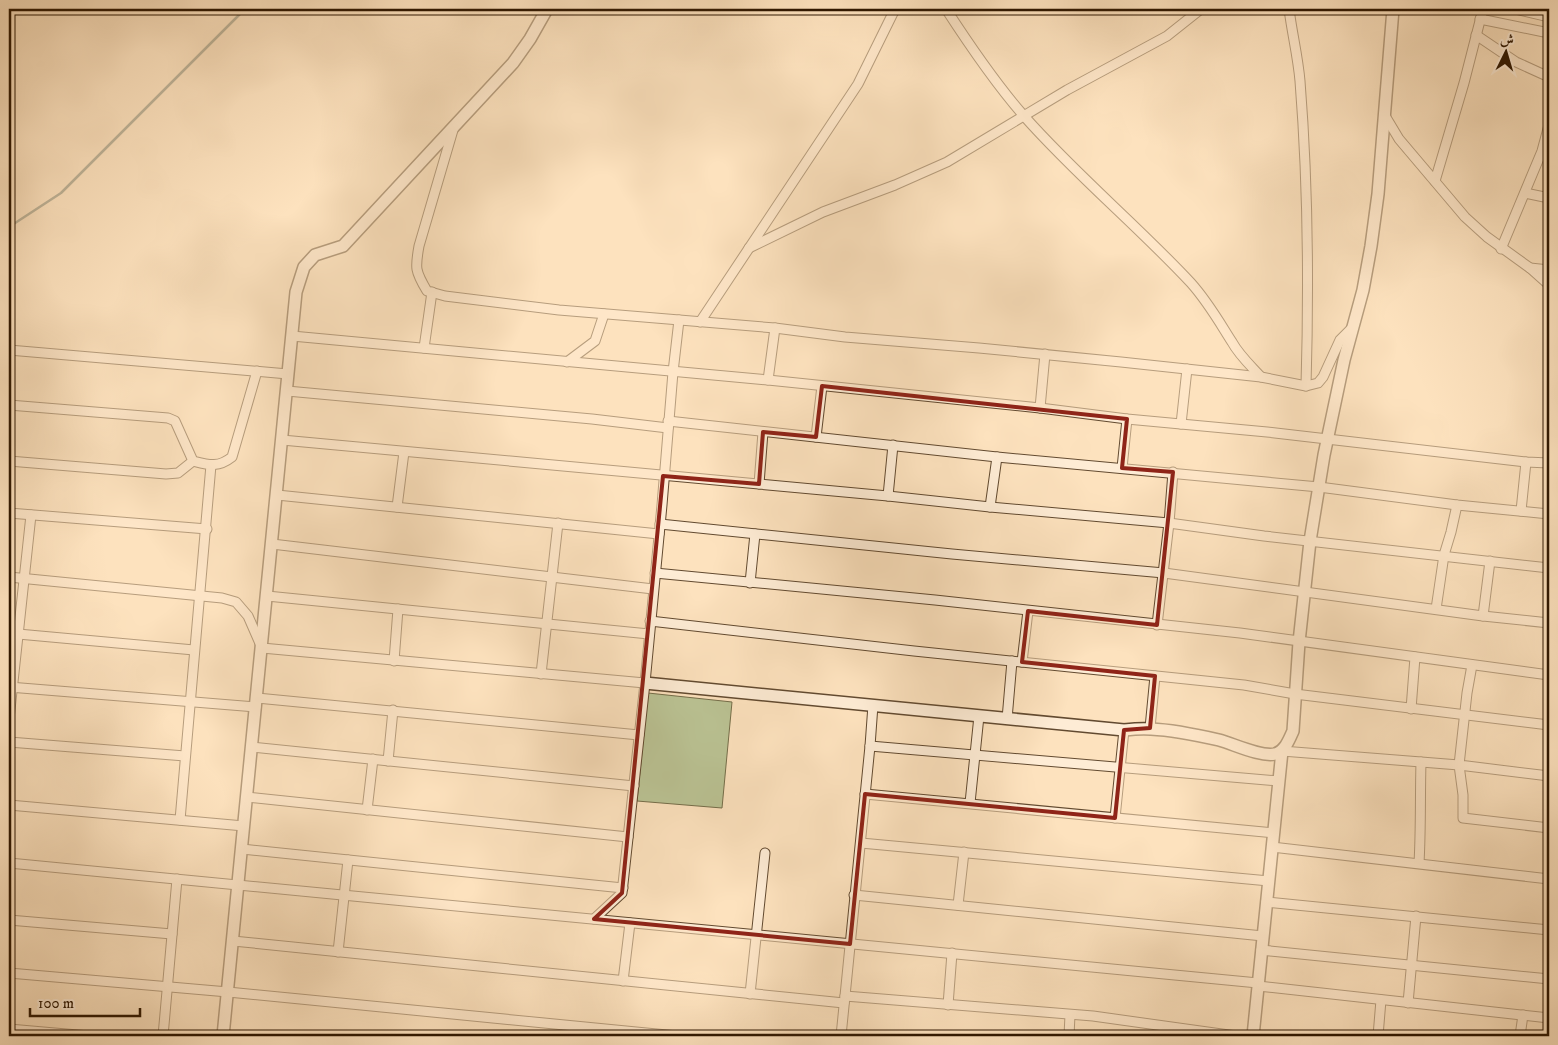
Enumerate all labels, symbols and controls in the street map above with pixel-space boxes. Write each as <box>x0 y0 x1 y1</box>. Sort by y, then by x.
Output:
north arrow <box>1480 28 1530 78</box>
text: ش <box>1499 30 1515 50</box>
scale bar <box>30 985 140 1017</box>
text: 100 m <box>38 994 74 1013</box>

